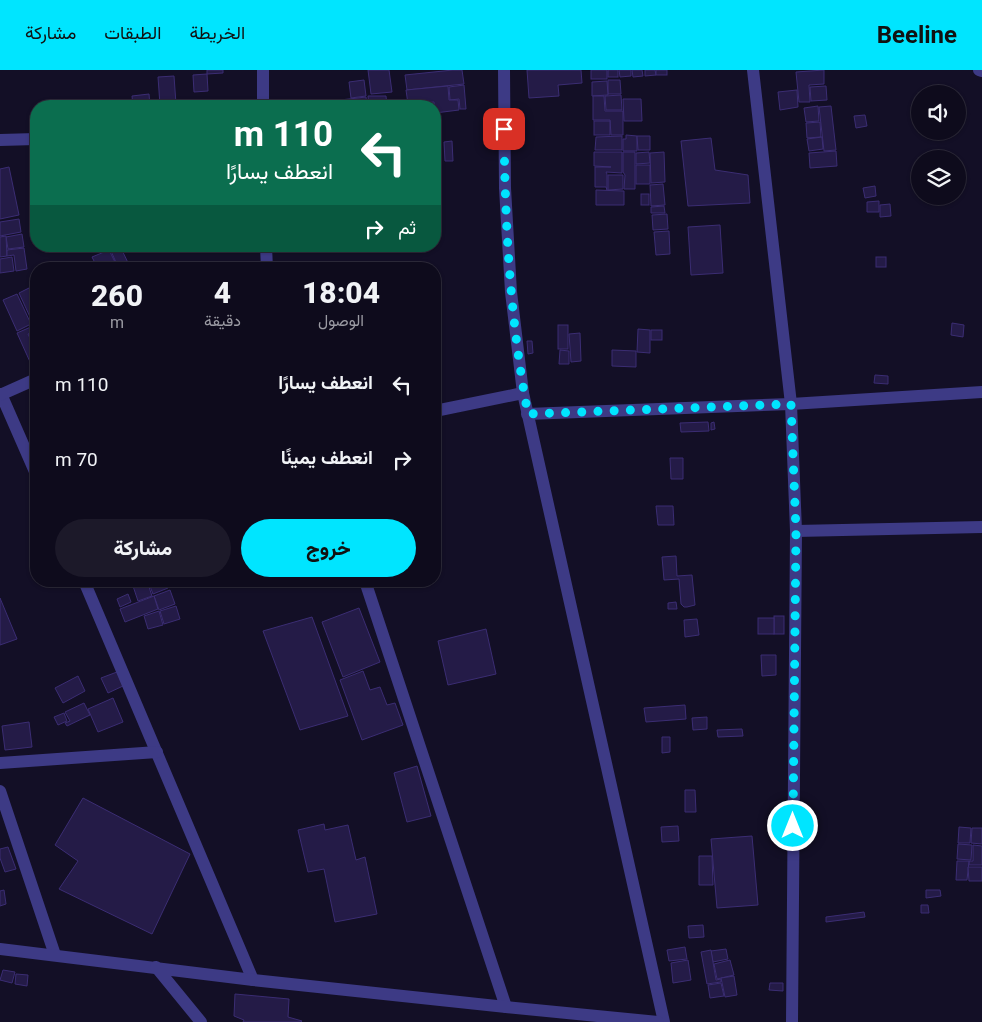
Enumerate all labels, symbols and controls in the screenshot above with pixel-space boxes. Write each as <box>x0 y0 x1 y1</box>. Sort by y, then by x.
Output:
text: Beeline <box>877 21 957 49</box>
text: مشاركة <box>25 22 76 43</box>
text: الطبقات <box>104 22 161 43</box>
text: الخريطة <box>189 22 245 43</box>
map controls <box>911 85 966 205</box>
button: sound <box>911 85 966 140</box>
pin <box>483 108 525 150</box>
text: 110 m <box>234 114 333 155</box>
icon: arrive <box>490 115 518 143</box>
icon: left <box>351 120 416 185</box>
button: layers <box>911 150 966 205</box>
text: انعطف يسارًا <box>226 159 333 184</box>
icon: right <box>360 215 388 243</box>
text: ثم <box>398 216 416 239</box>
text: 4 <box>214 275 231 310</box>
text: 18:04 <box>302 275 380 310</box>
text: 260 <box>91 278 143 313</box>
text: دقيقة <box>204 311 241 330</box>
text: الوصول <box>318 311 364 330</box>
text: m <box>110 313 124 332</box>
text: انعطف يسارًا <box>278 371 373 394</box>
icon: left <box>388 371 416 399</box>
text: 110 m <box>55 373 108 396</box>
text: انعطف يمينًا <box>281 446 373 469</box>
icon: right <box>388 446 416 474</box>
text: 70 m <box>55 448 98 471</box>
button: مشاركة <box>55 519 231 577</box>
button: خروج <box>241 519 416 577</box>
position arrow <box>766 799 818 851</box>

